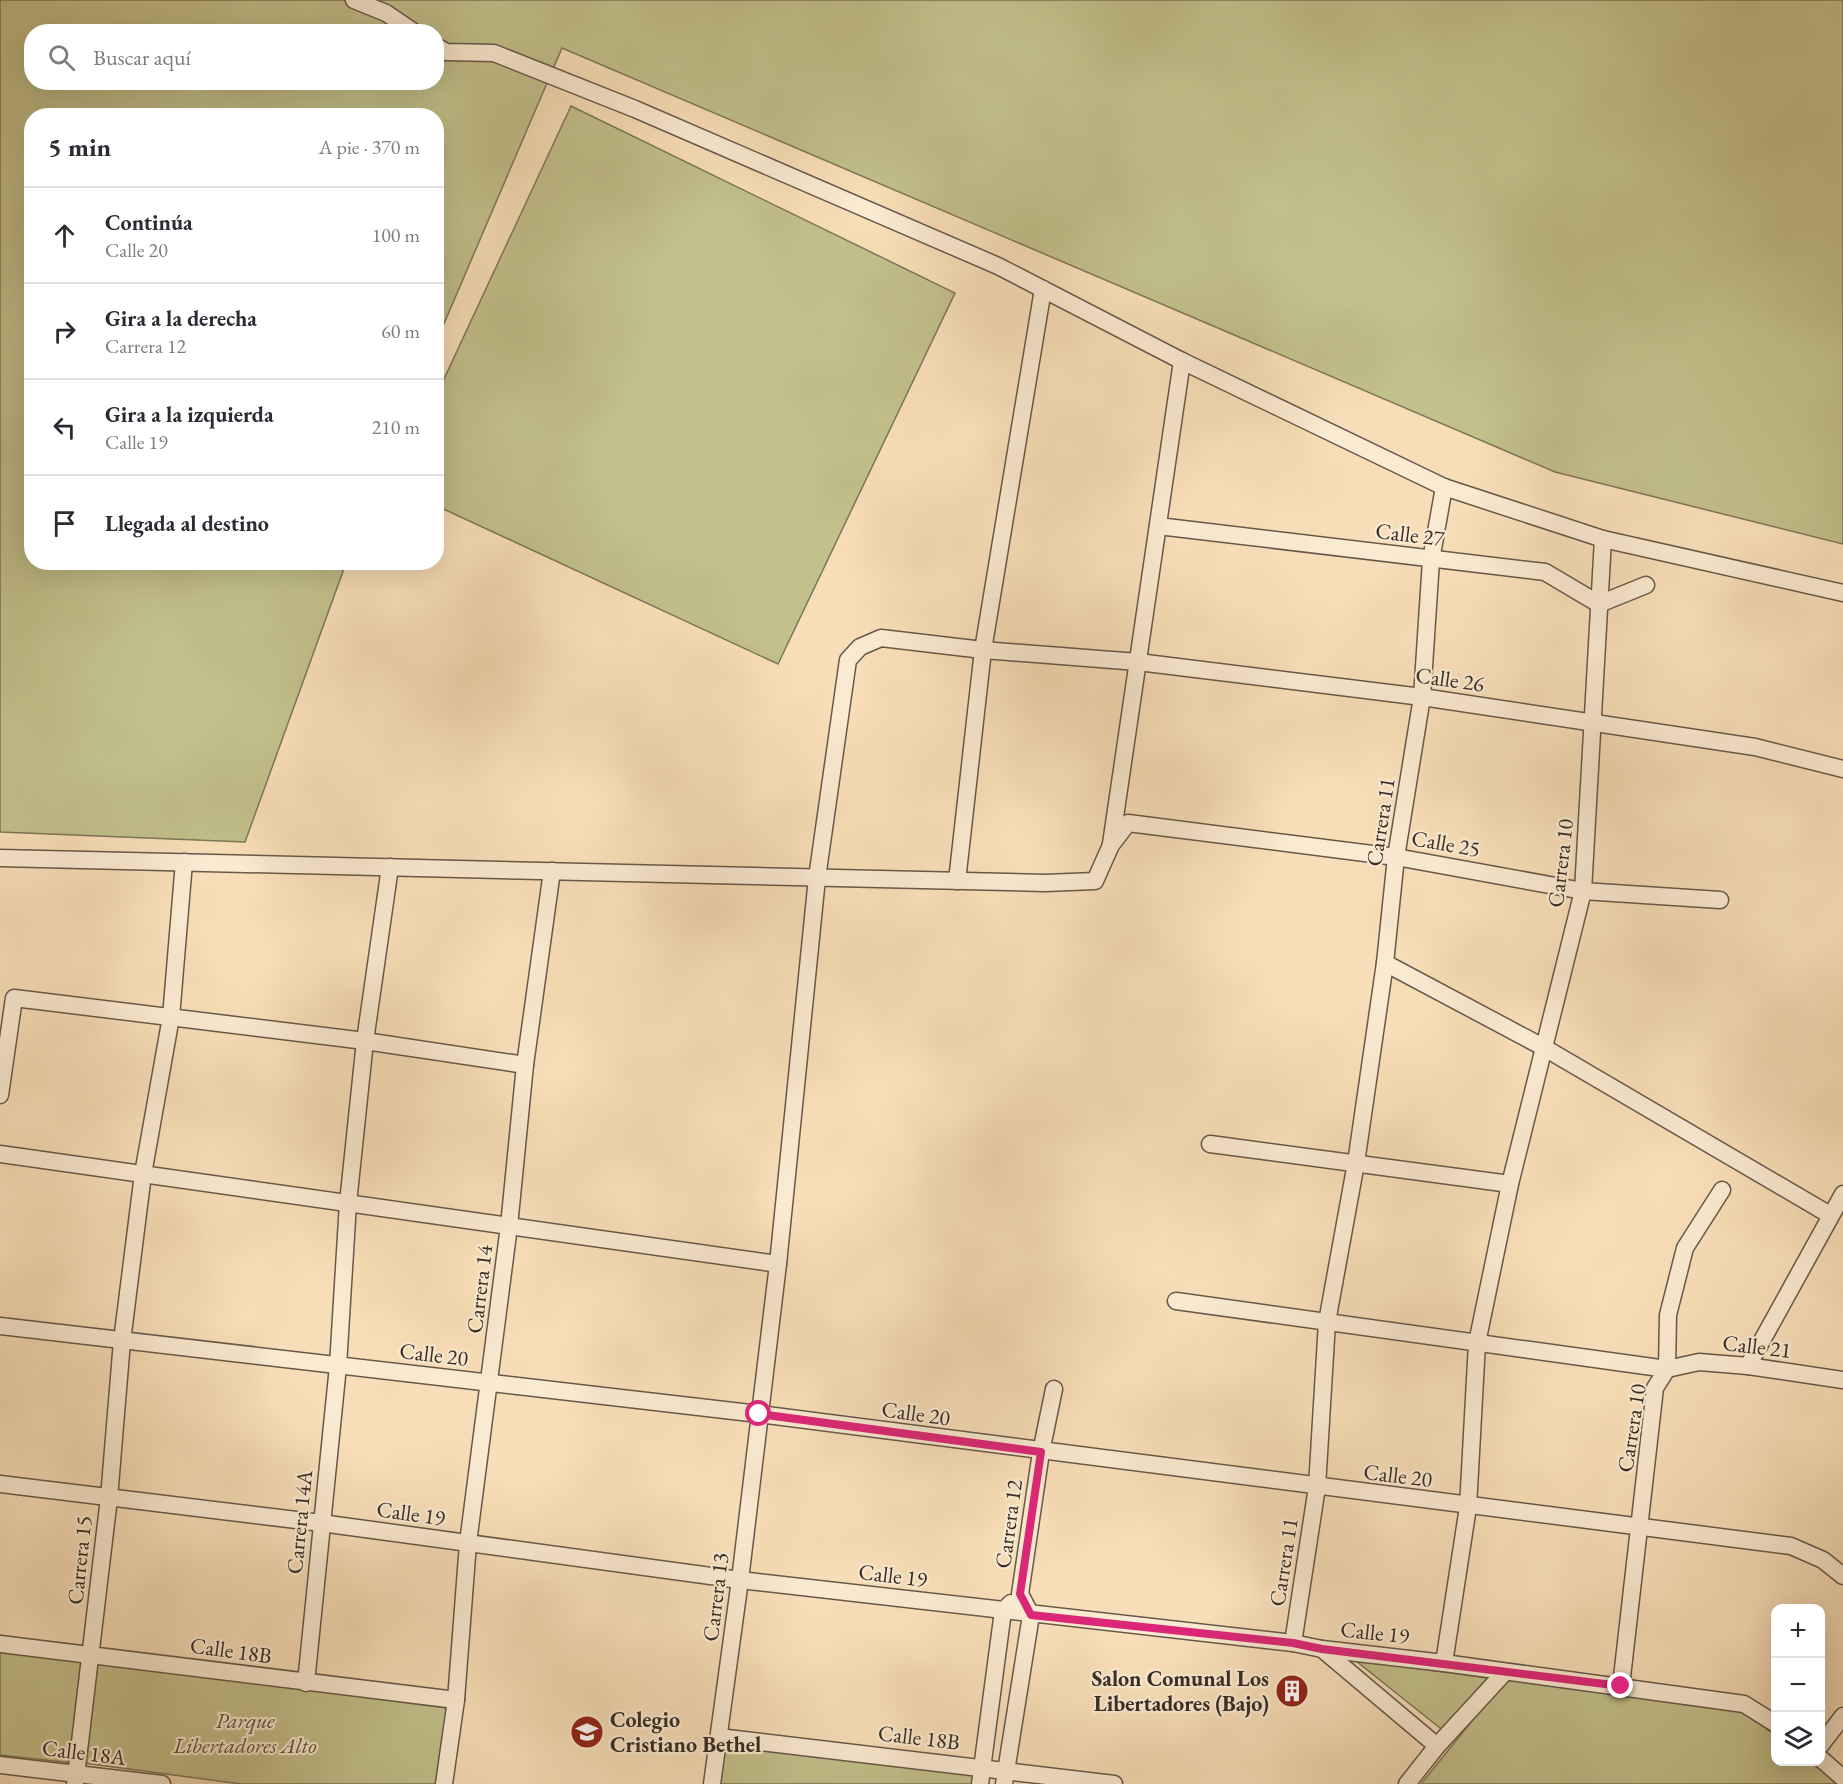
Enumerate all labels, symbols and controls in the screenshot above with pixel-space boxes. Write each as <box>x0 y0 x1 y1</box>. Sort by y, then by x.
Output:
search box <box>24 24 444 90</box>
icon: search <box>45 41 78 74</box>
text: Buscar aquí <box>93 43 191 72</box>
text: 5 min <box>48 130 111 164</box>
text: A pie · 370 m <box>319 134 420 160</box>
text: Continúa <box>105 208 193 237</box>
icon: ahead <box>48 219 81 252</box>
text: 100 m <box>372 222 420 248</box>
text: Calle 20 <box>105 237 168 263</box>
text: Gira a la derecha <box>105 304 257 333</box>
icon: right <box>48 315 81 348</box>
text: 60 m <box>381 318 420 344</box>
text: Carrera 12 <box>105 333 186 359</box>
text: Gira a la izquierda <box>105 400 274 429</box>
icon: left <box>48 411 81 444</box>
text: 210 m <box>372 414 420 440</box>
text: Calle 19 <box>105 429 168 455</box>
icon: arrive <box>48 507 81 540</box>
text: Llegada al destino <box>105 509 269 538</box>
street label: Calle 27 <box>1374 516 1446 553</box>
street label: Calle 26 <box>1414 660 1487 699</box>
street label: Carrera 11 <box>1359 776 1402 868</box>
street label: Carrera 10 <box>1541 817 1580 909</box>
street label: Calle 25 <box>1409 823 1482 864</box>
street label: Carrera 14 <box>460 1243 499 1335</box>
street label: Calle 21 <box>1721 1328 1793 1365</box>
street label: Calle 20 <box>398 1336 470 1373</box>
street label: Carrera 10 <box>1610 1381 1653 1474</box>
street label: Calle 20 <box>880 1394 953 1433</box>
route start <box>745 1400 771 1426</box>
street label: Calle 20 <box>1362 1457 1434 1494</box>
street label: Carrera 14A <box>280 1468 319 1576</box>
street label: Carrera 12 <box>988 1477 1029 1570</box>
street label: Calle 19 <box>375 1494 448 1533</box>
street label: Carrera 15 <box>60 1514 99 1606</box>
street label: Carrera 11 <box>1262 1516 1305 1608</box>
street label: Carrera 13 <box>696 1551 735 1643</box>
street label: Calle 19 <box>857 1557 929 1594</box>
map controls <box>1771 1604 1825 1766</box>
button: + <box>1771 1604 1825 1658</box>
street label: Calle 19 <box>1339 1614 1411 1651</box>
street label: Calle 18B <box>188 1630 274 1671</box>
button: − <box>1771 1658 1825 1712</box>
place label: Salon Comunal Los Libertadores (Bajo) <box>1092 1664 1269 1718</box>
route end <box>1607 1672 1633 1698</box>
building icon: Salon Comunal Los Libertadores (Bajo) <box>1274 1673 1310 1709</box>
place label: Colegio Cristiano Bethel <box>610 1705 761 1759</box>
park label: Parque Libertadores Alto <box>172 1706 317 1760</box>
button: layers <box>1771 1712 1825 1766</box>
school or university icon: Colegio Cristiano Bethel <box>569 1714 605 1750</box>
street label: Calle 18B <box>876 1718 961 1757</box>
street label: Calle 18A <box>40 1733 128 1772</box>

